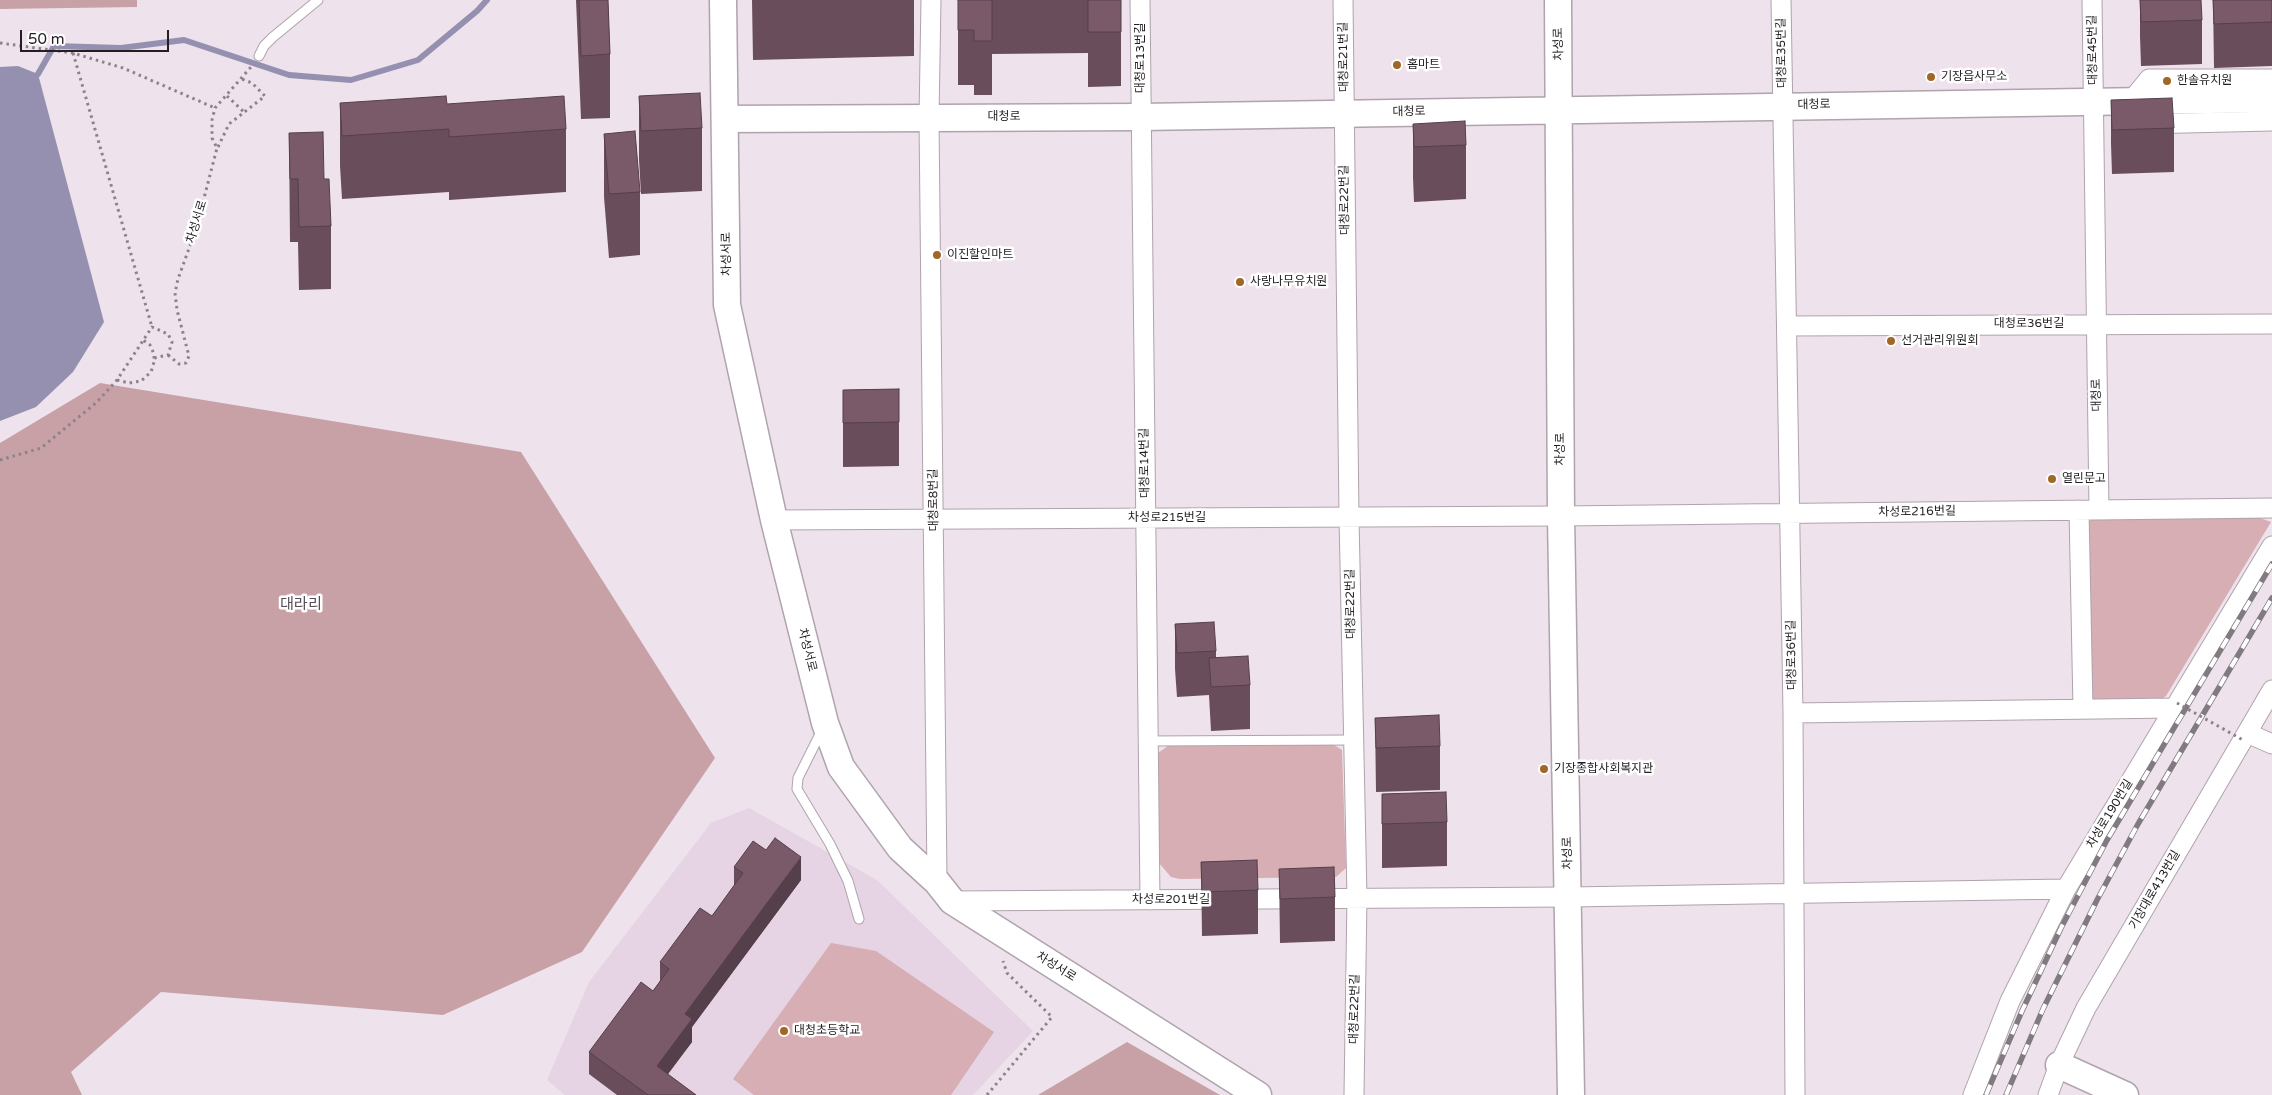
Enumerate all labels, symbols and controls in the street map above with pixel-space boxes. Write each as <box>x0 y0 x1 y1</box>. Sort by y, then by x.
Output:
street label: 대청로45번길 <box>2085 15 2101 85</box>
street label: 대청로35번길 <box>1774 18 1790 88</box>
scale bar <box>22 20 171 52</box>
street label: 대청로21번길 <box>1336 22 1352 92</box>
street label: 대청로13번길 <box>1134 23 1148 93</box>
street label: 차성로 <box>1552 27 1566 61</box>
text: 50 m <box>28 30 65 48</box>
place label: 홈마트 <box>1407 58 1440 72</box>
marker: 홈마트 <box>1391 59 1403 71</box>
place label: 기장읍사무소 <box>1941 70 2007 84</box>
marker: 기장읍사무소 <box>1925 71 1937 83</box>
place label: 한솔유치원 <box>2177 74 2232 88</box>
marker: 한솔유치원 <box>2161 75 2173 87</box>
street label: 대청로 <box>1797 98 1831 112</box>
street label: 대청로 <box>1392 105 1426 119</box>
street label: 대청로 <box>987 110 1021 124</box>
street label: 대청로22번길 <box>1337 165 1353 235</box>
street label: 차성서로 <box>184 199 210 245</box>
street label: 차성서로 <box>719 232 735 276</box>
place label: 이진할인마트 <box>947 248 1013 262</box>
marker: 이진할인마트 <box>931 249 943 261</box>
place label: 사랑나무유치원 <box>1250 275 1327 289</box>
marker: 사랑나무유치원 <box>1234 276 1246 288</box>
street label: 대청로36번길 <box>1994 317 2064 331</box>
place label: 선거관리위원회 <box>1901 334 1978 348</box>
marker: 선거관리위원회 <box>1885 335 1897 347</box>
street label: 대청로 <box>2090 378 2104 412</box>
street label: 대청로14번길 <box>1137 428 1153 498</box>
street label: 차성로 <box>1554 432 1568 466</box>
street label: 대청로8번길 <box>926 469 942 531</box>
place label: 열린문고 <box>2062 472 2106 486</box>
marker: 열린문고 <box>2046 473 2058 485</box>
street label: 차성로216번길 <box>1878 504 1956 520</box>
street label: 차성로215번길 <box>1128 511 1206 525</box>
street label: 대청로22번길 <box>1343 569 1359 639</box>
district label: 대라리 <box>280 596 322 614</box>
street label: 대청로36번길 <box>1784 620 1800 690</box>
street label: 차성서로 <box>795 627 819 673</box>
place label: 기장종합사회복지관 <box>1554 762 1653 776</box>
marker: 기장종합사회복지관 <box>1538 763 1550 775</box>
street label: 차성로190번길 <box>2084 777 2136 851</box>
street label: 차성로 <box>1561 836 1575 870</box>
street label: 기장대로413번길 <box>2127 848 2183 932</box>
street label: 차성로201번길 <box>1132 893 1210 907</box>
street label: 차성서로 <box>1033 949 1079 985</box>
street label: 대청로22번길 <box>1347 974 1363 1044</box>
place label: 대청초등학교 <box>794 1024 860 1038</box>
marker: 대청초등학교 <box>778 1025 790 1037</box>

